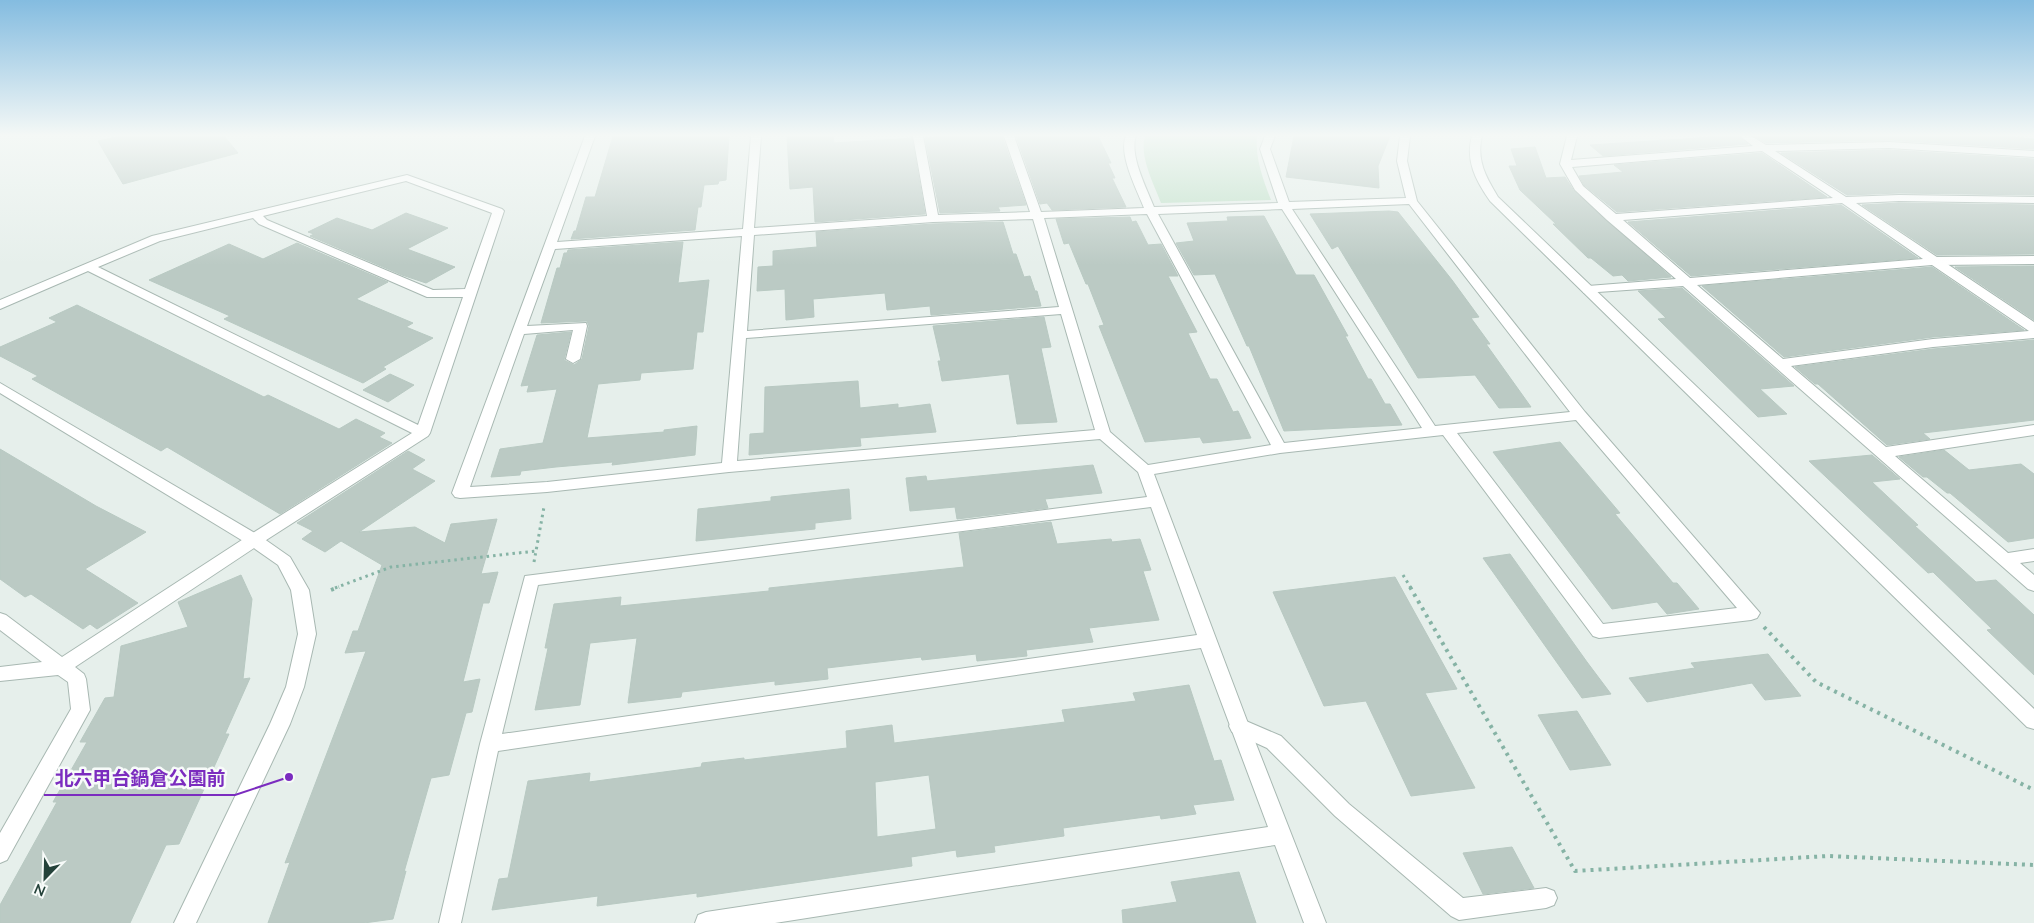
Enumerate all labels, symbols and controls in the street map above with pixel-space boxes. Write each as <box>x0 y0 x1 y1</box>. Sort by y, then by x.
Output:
callout: 北六甲台鍋倉公園前 <box>44 761 235 795</box>
text: 北六甲台鍋倉公園前 <box>54 766 226 789</box>
north arrow <box>20 853 70 903</box>
text: N <box>31 880 48 900</box>

